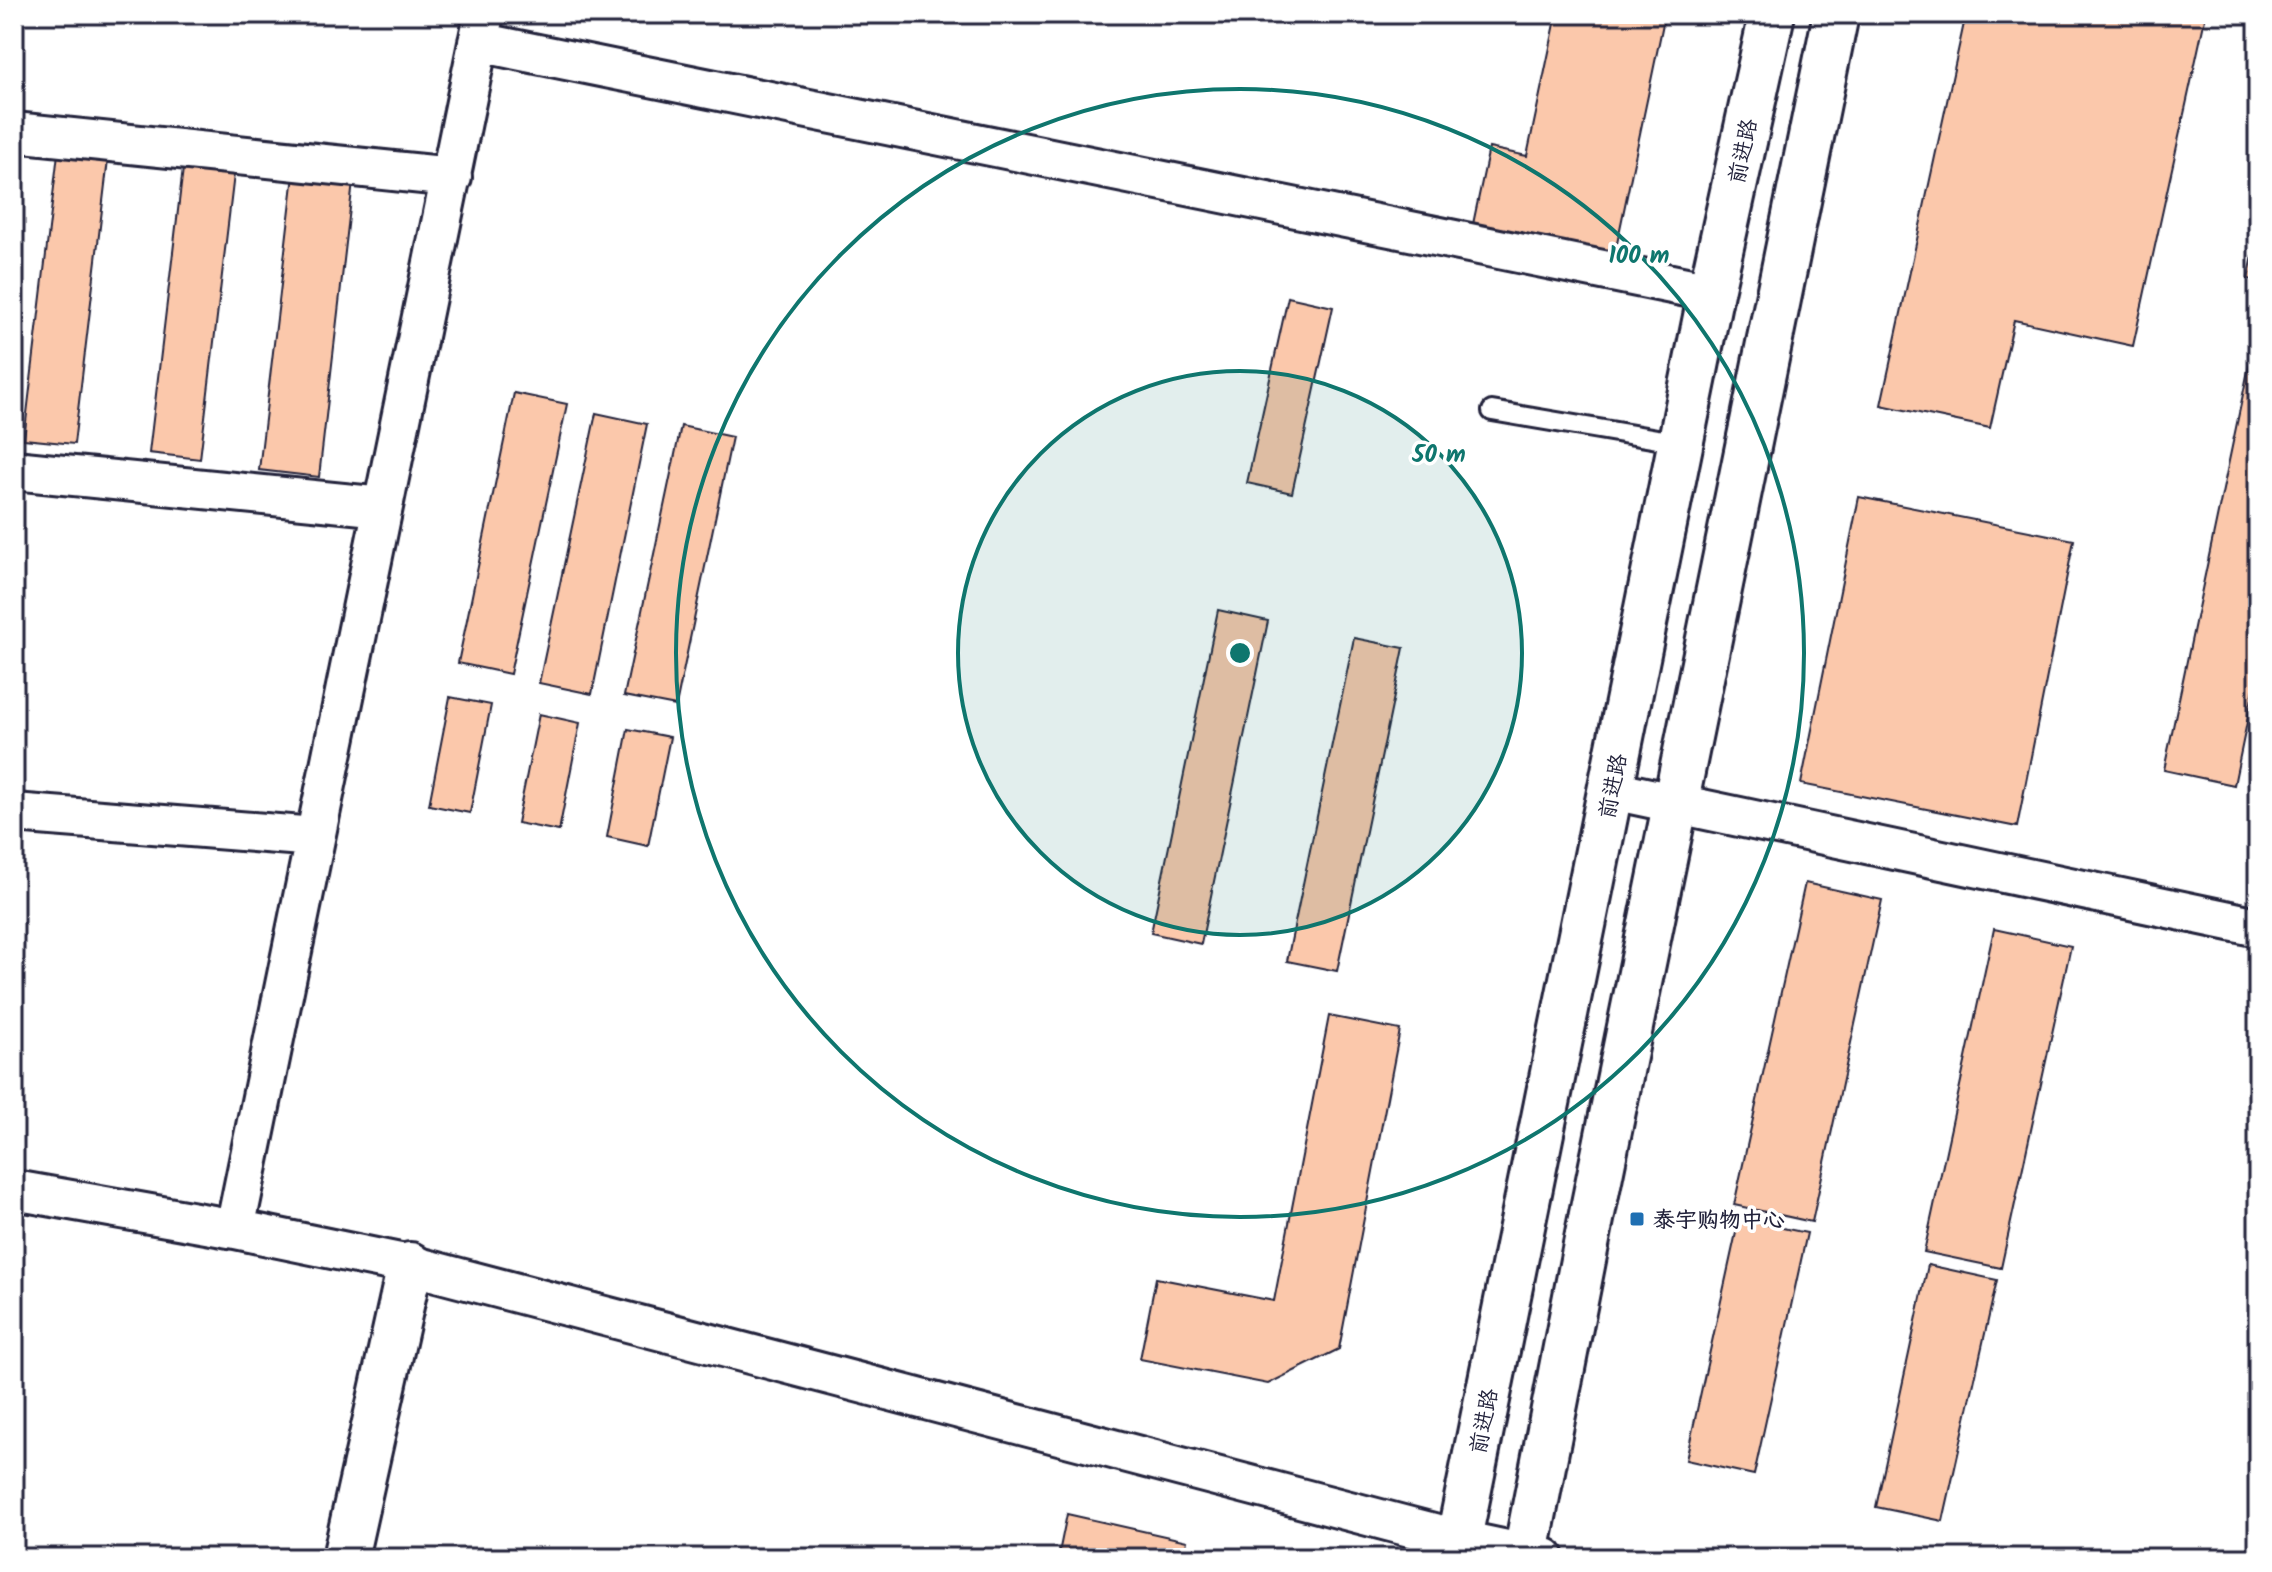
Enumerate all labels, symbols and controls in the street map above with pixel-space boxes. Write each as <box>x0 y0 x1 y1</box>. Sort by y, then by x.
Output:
street label: 前进路 <box>1720 116 1768 187</box>
text: 100 m <box>1609 237 1669 276</box>
text: 50 m <box>1411 436 1466 475</box>
centre of rings <box>1226 639 1254 667</box>
street label: 前进路 <box>1591 751 1638 822</box>
place label: 泰宇购物中心 <box>1653 1204 1785 1239</box>
marker: 泰宇购物中心 <box>1628 1210 1646 1228</box>
street label: 前进路 <box>1462 1386 1509 1457</box>

